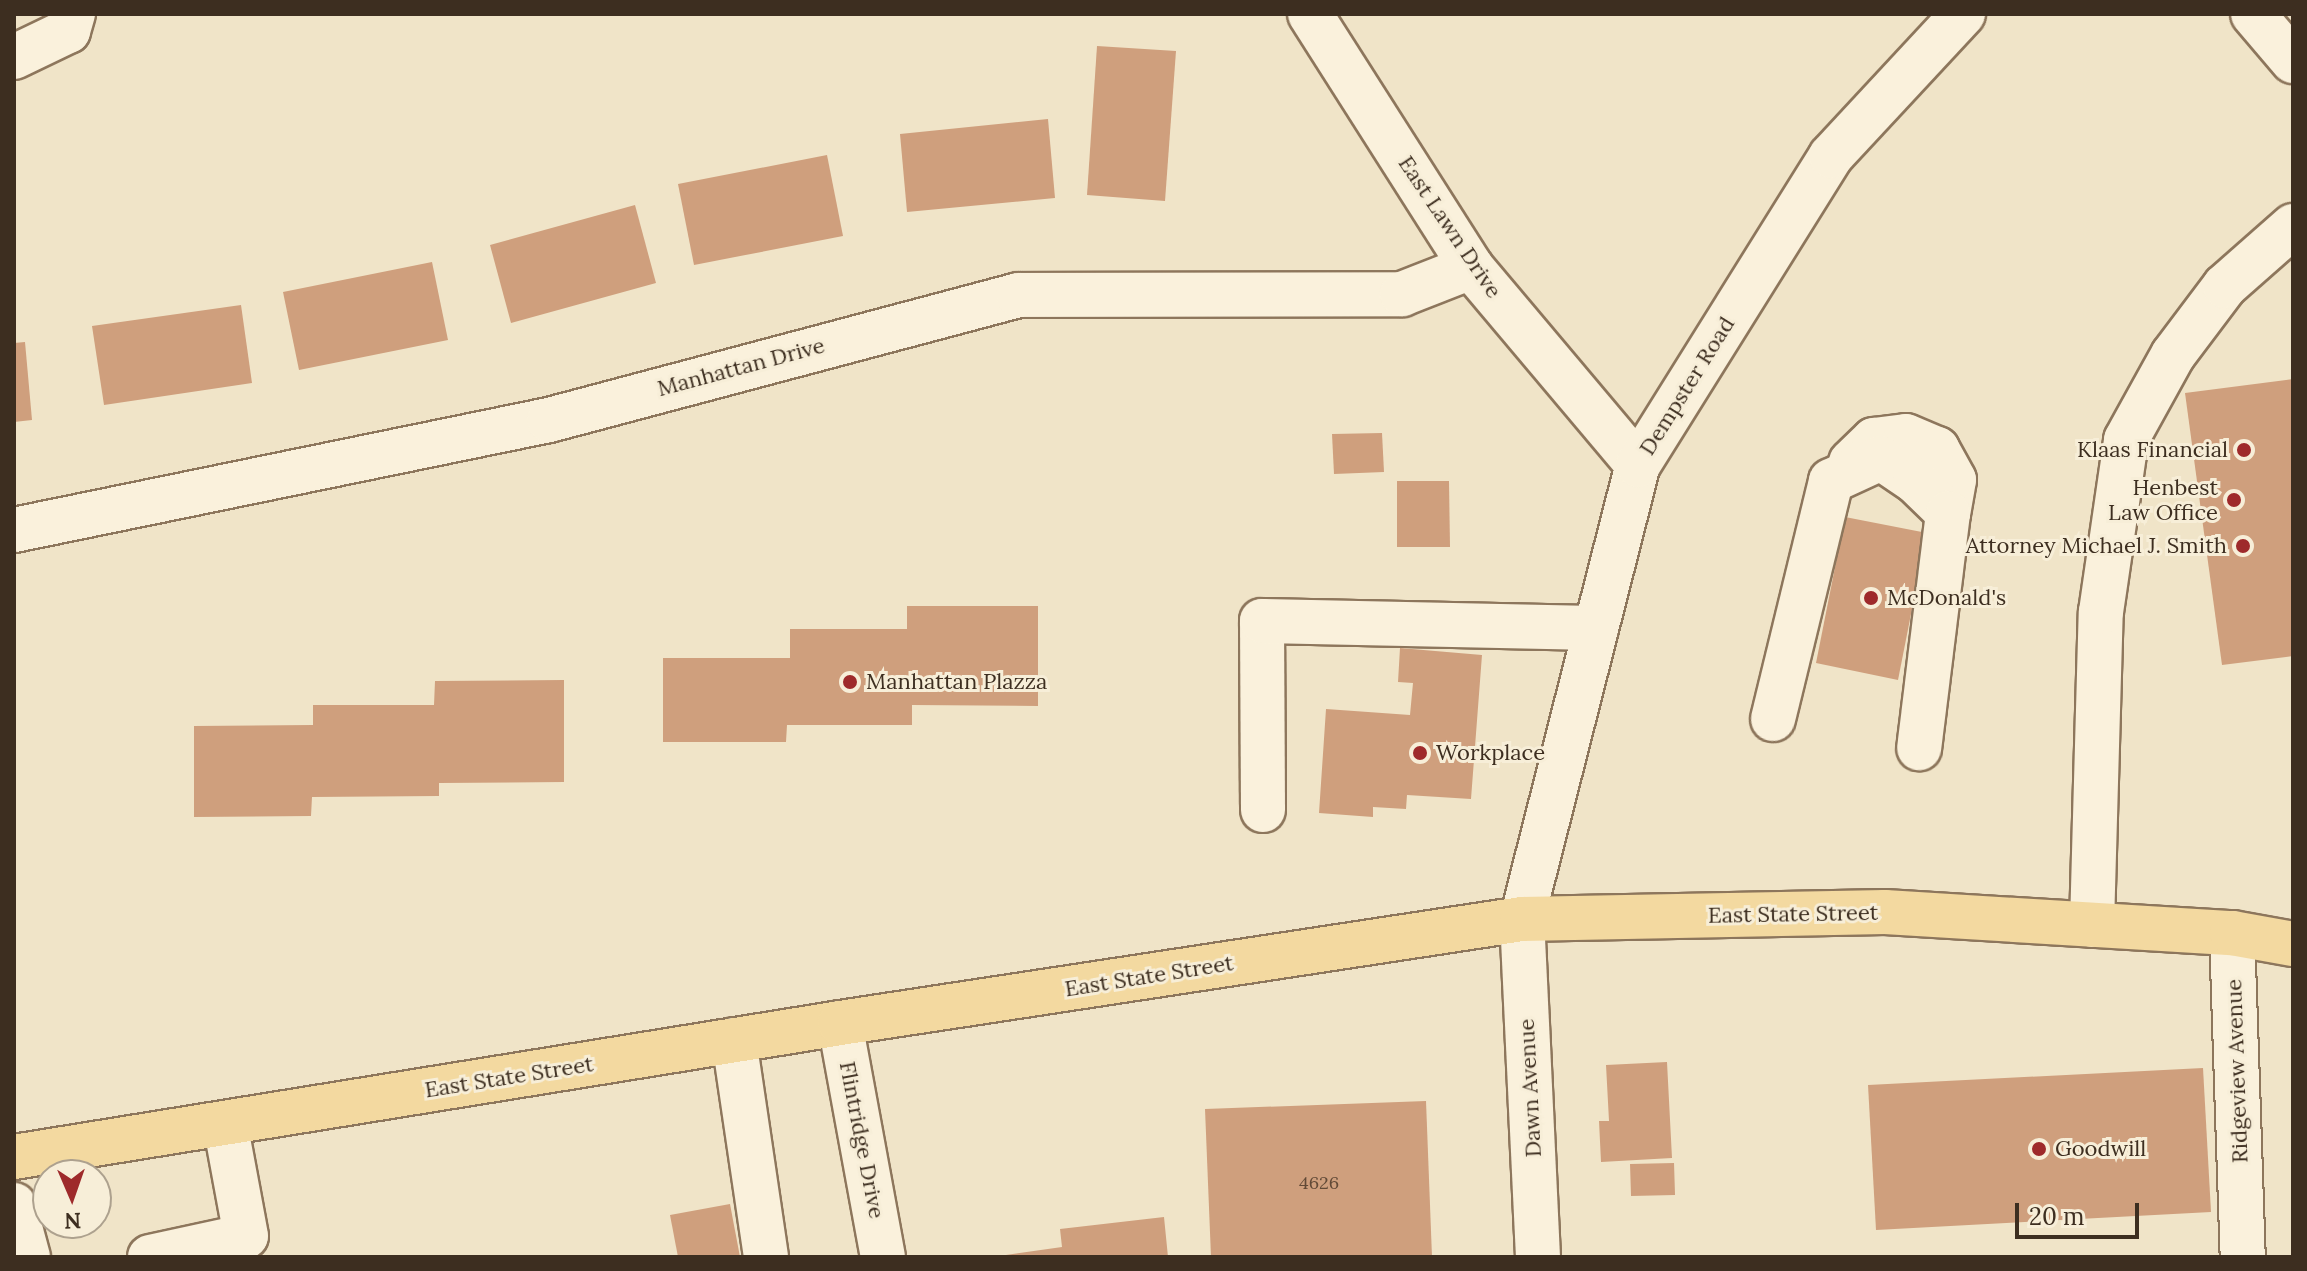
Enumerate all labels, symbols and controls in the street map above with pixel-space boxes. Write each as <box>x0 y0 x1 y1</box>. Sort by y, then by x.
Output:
street label: East Lawn Drive <box>1393 151 1507 303</box>
street label: Dempster Road <box>1634 312 1740 460</box>
street label: Manhattan Drive <box>654 332 828 402</box>
place label: Klaas Financial <box>2077 437 2228 463</box>
marker: Klaas Financial <box>2235 441 2253 459</box>
place label: Henbest Law Office <box>2108 474 2218 526</box>
marker: Henbest Law Office <box>2225 491 2243 509</box>
place label: Attorney Michael J. Smith <box>1966 533 2227 559</box>
marker: Attorney Michael J. Smith <box>2234 537 2252 555</box>
place label: McDonald's <box>1887 585 2006 611</box>
marker: McDonald's <box>1862 589 1880 607</box>
place label: Manhattan Plazza <box>866 669 1047 695</box>
marker: Manhattan Plazza <box>841 673 859 691</box>
place label: Workplace <box>1436 740 1545 766</box>
marker: Workplace <box>1411 744 1429 762</box>
street label: East State Street <box>1708 899 1878 929</box>
street label: East State Street <box>1063 950 1235 1002</box>
street label: Ridgeview Avenue <box>2221 978 2253 1164</box>
street label: Dawn Avenue <box>1513 1018 1547 1158</box>
street label: East State Street <box>423 1051 595 1103</box>
street label: Flintridge Drive <box>834 1059 890 1221</box>
place label: Goodwill <box>2055 1136 2146 1162</box>
marker: Goodwill <box>2030 1140 2048 1158</box>
north arrow <box>32 1159 112 1239</box>
house number: 4626 <box>1299 1172 1339 1194</box>
scale bar <box>2019 1187 2143 1237</box>
text: 20 m <box>2029 1201 2085 1232</box>
text: N <box>64 1207 82 1235</box>

